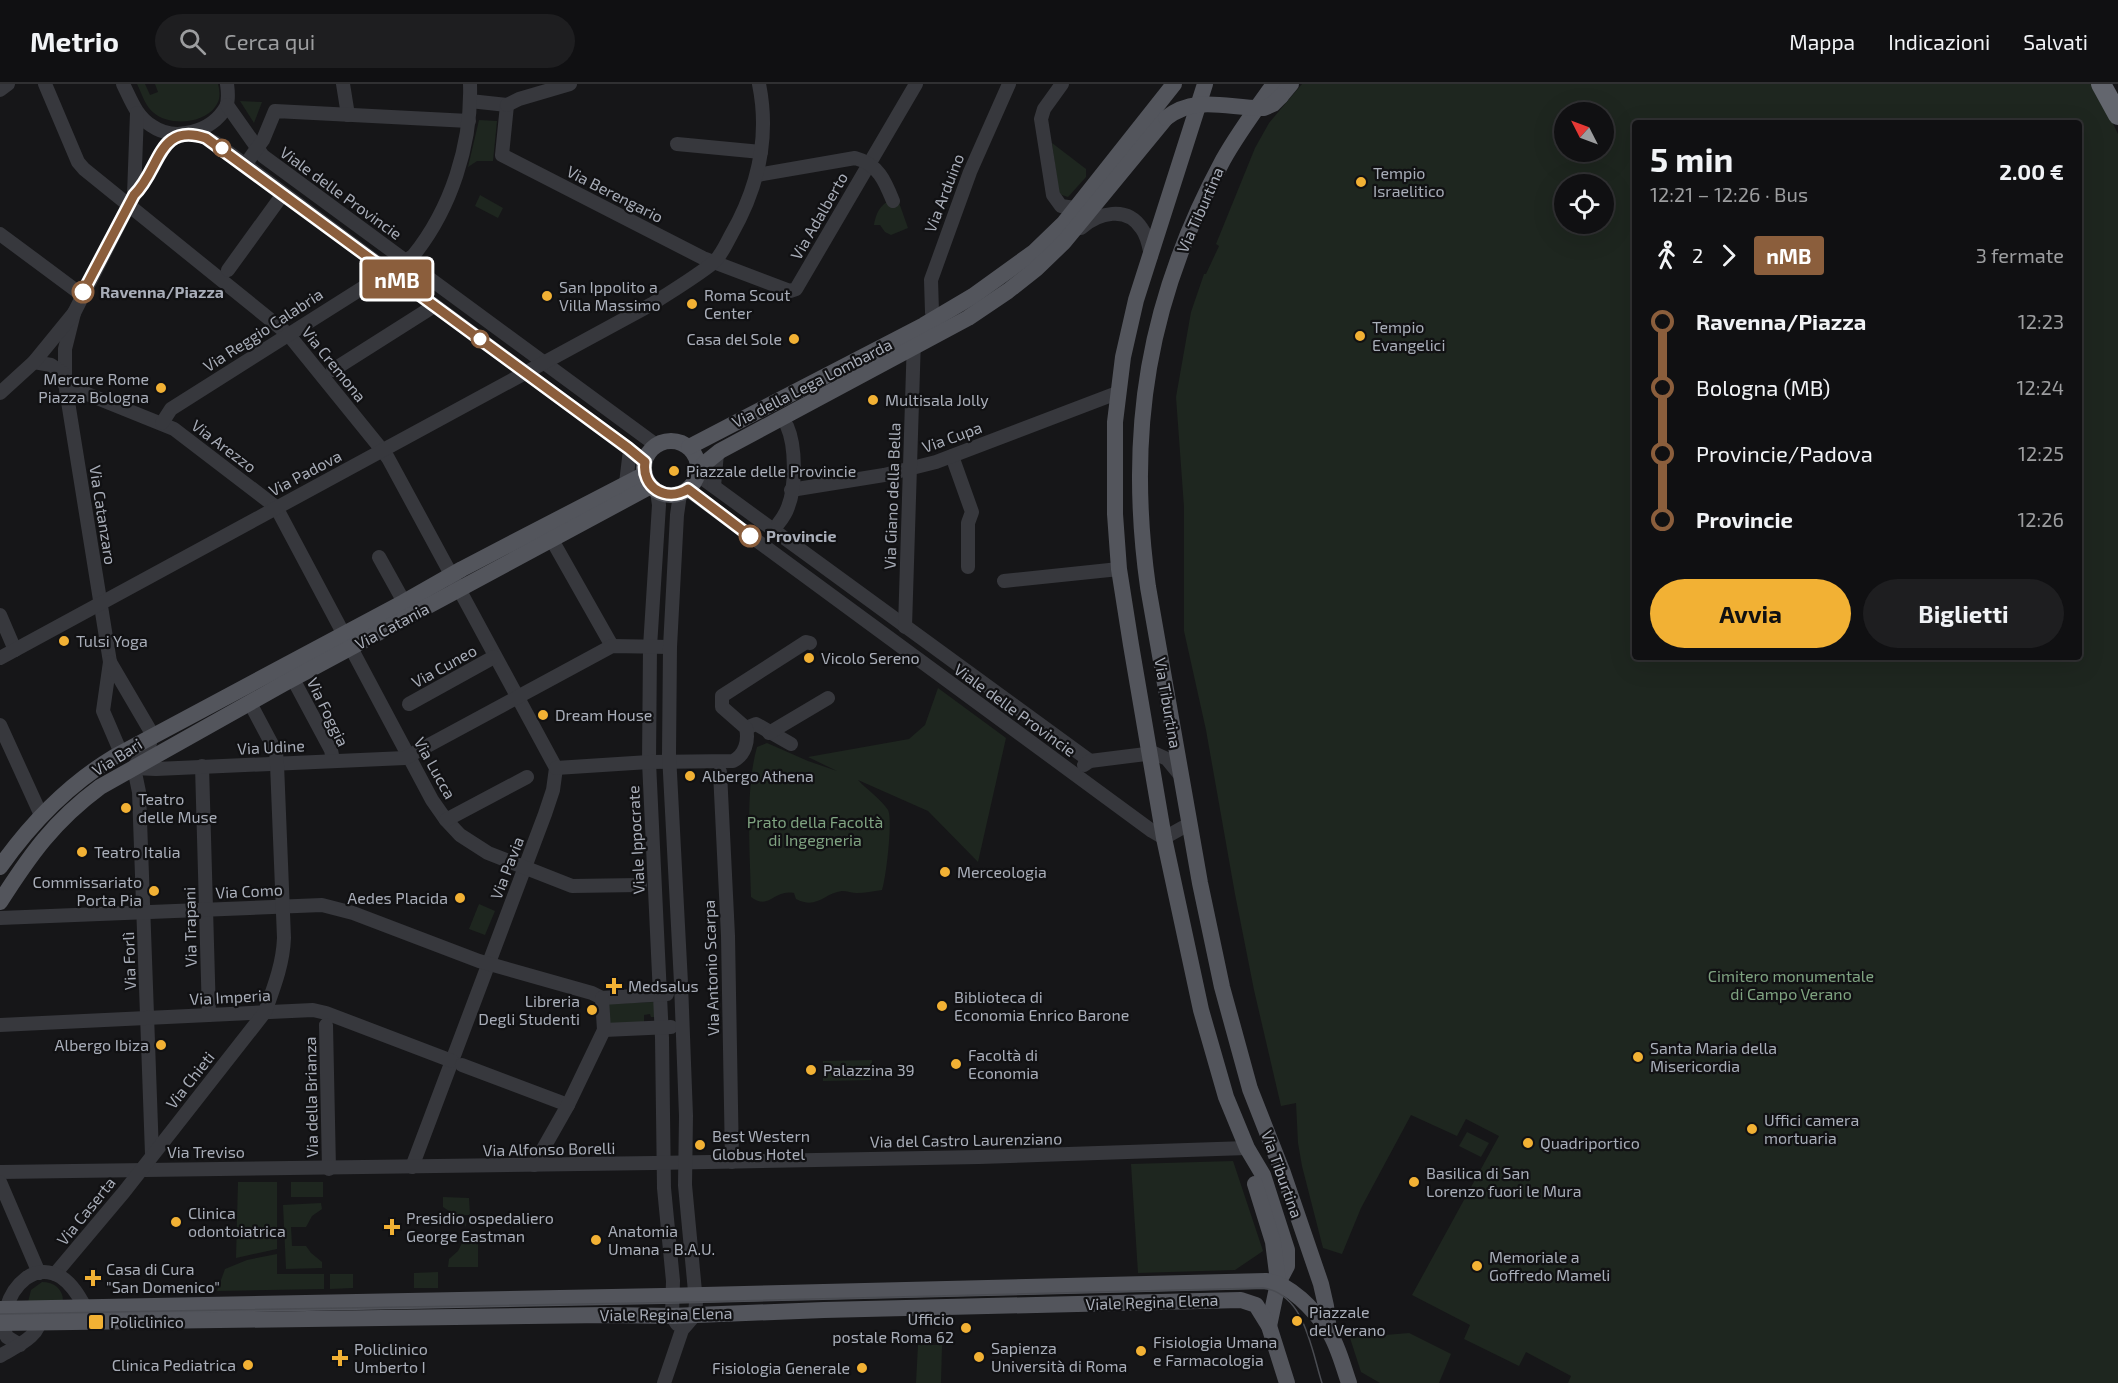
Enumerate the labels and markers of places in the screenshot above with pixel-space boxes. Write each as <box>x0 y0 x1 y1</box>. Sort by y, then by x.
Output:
unlabelled marker <box>213 139 231 157</box>
place label: Tempio Israelitico <box>1373 163 1445 200</box>
marker: Tempio Israelitico <box>1354 175 1368 189</box>
place label: San Ippolito a Villa Massimo <box>559 277 661 314</box>
marker: Ravenna/Piazza <box>72 281 94 303</box>
place label: Ravenna/Piazza <box>100 282 224 301</box>
place label: Roma Scout Center <box>704 285 790 322</box>
marker: San Ippolito a Villa Massimo <box>540 289 554 303</box>
marker: Roma Scout Center <box>685 297 699 311</box>
place label: Tempio Evangelici <box>1372 317 1445 354</box>
place label: Casa del Sole <box>687 329 782 348</box>
marker: Tempio Evangelici <box>1353 329 1367 343</box>
unlabelled marker <box>471 330 489 348</box>
marker: Casa del Sole <box>787 332 801 346</box>
place label: Mercure Rome Piazza Bologna <box>38 369 149 406</box>
marker: Mercure Rome Piazza Bologna <box>154 381 168 395</box>
place label: Multisala Jolly <box>885 390 989 409</box>
marker: Multisala Jolly <box>866 393 880 407</box>
place label: Piazzale delle Provincie <box>686 461 856 480</box>
marker: Piazzale delle Provincie <box>667 464 681 478</box>
marker: Provincie <box>739 525 761 547</box>
place label: Provincie <box>766 526 837 545</box>
place label: Tulsi Yoga <box>76 631 148 650</box>
marker: Tulsi Yoga <box>57 634 71 648</box>
place label: Vicolo Sereno <box>821 648 920 667</box>
marker: Vicolo Sereno <box>802 651 816 665</box>
place label: Dream House <box>555 705 652 724</box>
marker: Dream House <box>536 708 550 722</box>
place label: Albergo Athena <box>702 766 814 785</box>
marker: Albergo Athena <box>683 769 697 783</box>
place label: Teatro delle Muse <box>138 789 217 826</box>
marker: Teatro delle Muse <box>119 801 133 815</box>
place label: Teatro Italia <box>94 842 180 861</box>
marker: Teatro Italia <box>75 845 89 859</box>
place label: Merceologia <box>957 862 1047 881</box>
marker: Merceologia <box>938 865 952 879</box>
place label: Commissariato Porta Pia <box>32 872 142 909</box>
marker: Commissariato Porta Pia <box>147 884 161 898</box>
place label: Aedes Placida <box>347 888 448 907</box>
marker: Aedes Placida <box>453 891 467 905</box>
place label: Medsalus <box>628 976 699 995</box>
marker: Medsalus <box>605 977 623 995</box>
place label: Biblioteca di Economia Enrico Barone <box>954 987 1129 1024</box>
place label: Libreria Degli Studenti <box>478 991 580 1028</box>
marker: Biblioteca di Economia Enrico Barone <box>935 999 949 1013</box>
marker: Libreria Degli Studenti <box>585 1003 599 1017</box>
place label: Albergo Ibiza <box>54 1035 149 1054</box>
marker: Albergo Ibiza <box>154 1038 168 1052</box>
place label: Santa Maria della Misericordia <box>1650 1038 1777 1075</box>
place label: Facoltà di Economia <box>968 1045 1039 1082</box>
marker: Santa Maria della Misericordia <box>1631 1050 1645 1064</box>
marker: Facoltà di Economia <box>949 1057 963 1071</box>
place label: Palazzina 39 <box>823 1060 915 1079</box>
marker: Palazzina 39 <box>804 1063 818 1077</box>
place label: Uffici camera mortuaria <box>1764 1110 1859 1147</box>
marker: Uffici camera mortuaria <box>1745 1122 1759 1136</box>
place label: Best Western Globus Hotel <box>712 1126 810 1163</box>
place label: Quadriportico <box>1540 1133 1640 1153</box>
marker: Quadriportico <box>1521 1136 1535 1150</box>
marker: Best Western Globus Hotel <box>693 1138 707 1152</box>
place label: Basilica di San Lorenzo fuori le Mura <box>1426 1163 1581 1200</box>
marker: Basilica di San Lorenzo fuori le Mura <box>1407 1175 1421 1189</box>
place label: Clinica odontoiatrica <box>188 1203 286 1240</box>
place label: Presidio ospedaliero George Eastman <box>406 1208 554 1245</box>
marker: Clinica odontoiatrica <box>169 1215 183 1229</box>
marker: Presidio ospedaliero George Eastman <box>383 1218 401 1236</box>
place label: Anatomia Umana - B.A.U. <box>608 1221 715 1258</box>
marker: Anatomia Umana - B.A.U. <box>589 1233 603 1247</box>
place label: Memoriale a Goffredo Mameli <box>1489 1247 1610 1284</box>
place label: Casa di Cura "San Domenico" <box>106 1259 220 1296</box>
marker: Memoriale a Goffredo Mameli <box>1470 1259 1484 1273</box>
marker: Casa di Cura "San Domenico" <box>84 1269 102 1287</box>
place label: Piazzale del Verano <box>1309 1302 1386 1339</box>
place label: Ufficio postale Roma 62 <box>832 1309 954 1346</box>
place label: Policlinico <box>110 1312 184 1331</box>
marker: Policlinico <box>87 1313 105 1331</box>
marker: Piazzale del Verano <box>1290 1314 1304 1328</box>
marker: Ufficio postale Roma 62 <box>959 1321 973 1335</box>
place label: Fisiologia Umana e Farmacologia <box>1153 1332 1277 1369</box>
place label: Sapienza Università di Roma <box>991 1338 1127 1375</box>
place label: Policlinico Umberto I <box>354 1339 428 1376</box>
marker: Fisiologia Umana e Farmacologia <box>1134 1344 1148 1358</box>
marker: Policlinico Umberto I <box>331 1349 349 1367</box>
marker: Sapienza Università di Roma <box>972 1350 986 1364</box>
place label: Clinica Pediatrica <box>112 1355 236 1374</box>
marker: Clinica Pediatrica <box>241 1358 255 1372</box>
place label: Fisiologia Generale <box>712 1358 850 1377</box>
marker: Fisiologia Generale <box>855 1361 869 1375</box>

